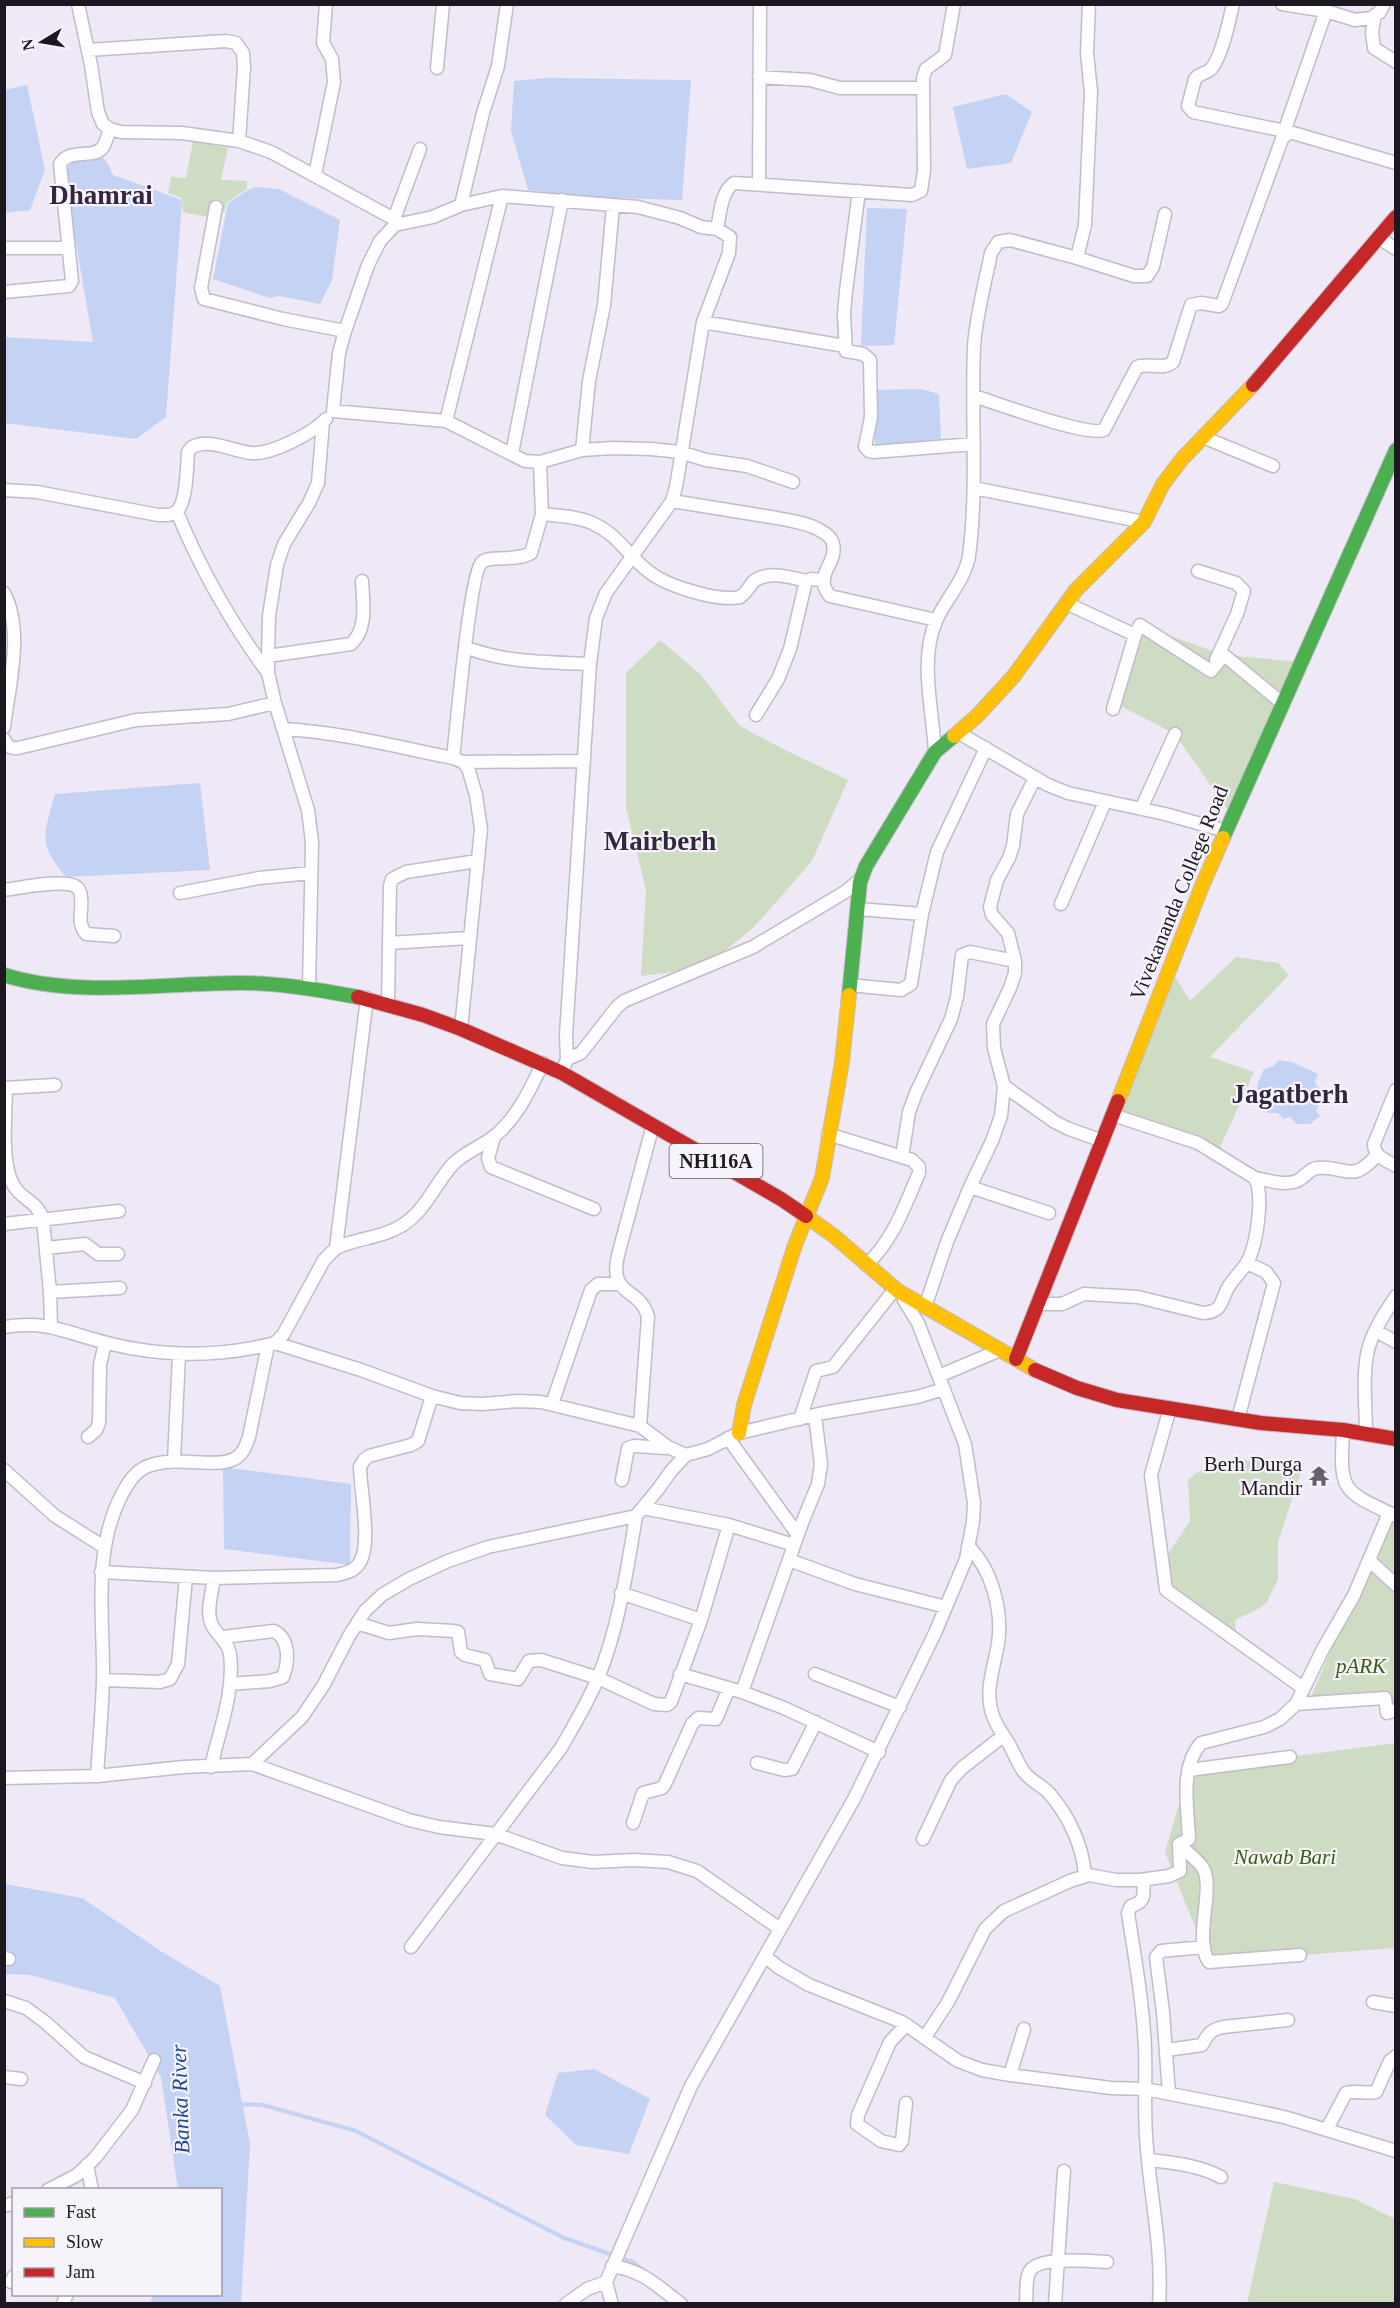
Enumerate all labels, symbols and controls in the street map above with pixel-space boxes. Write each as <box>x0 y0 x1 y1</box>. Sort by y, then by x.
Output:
north arrow <box>12 12 72 72</box>
text: N <box>18 37 37 52</box>
district label: Dhamrai <box>49 180 153 210</box>
street label: Vivekananda College Road <box>1125 782 1233 1004</box>
district label: Mairberh <box>604 826 716 856</box>
district label: Jagatberh <box>1232 1079 1349 1109</box>
road number: NH116A <box>670 1144 762 1178</box>
place label: Berh Durga Mandir <box>1204 1452 1303 1500</box>
temple icon: Berh Durga Mandir <box>1307 1464 1331 1488</box>
park label: pARK <box>1334 1654 1387 1678</box>
park label: Nawab Bari <box>1233 1845 1336 1869</box>
water label: Banka River <box>166 2043 194 2154</box>
legend <box>12 2188 222 2296</box>
text: Fast <box>66 2202 96 2222</box>
text: Slow <box>66 2232 103 2252</box>
text: Jam <box>66 2262 95 2282</box>

